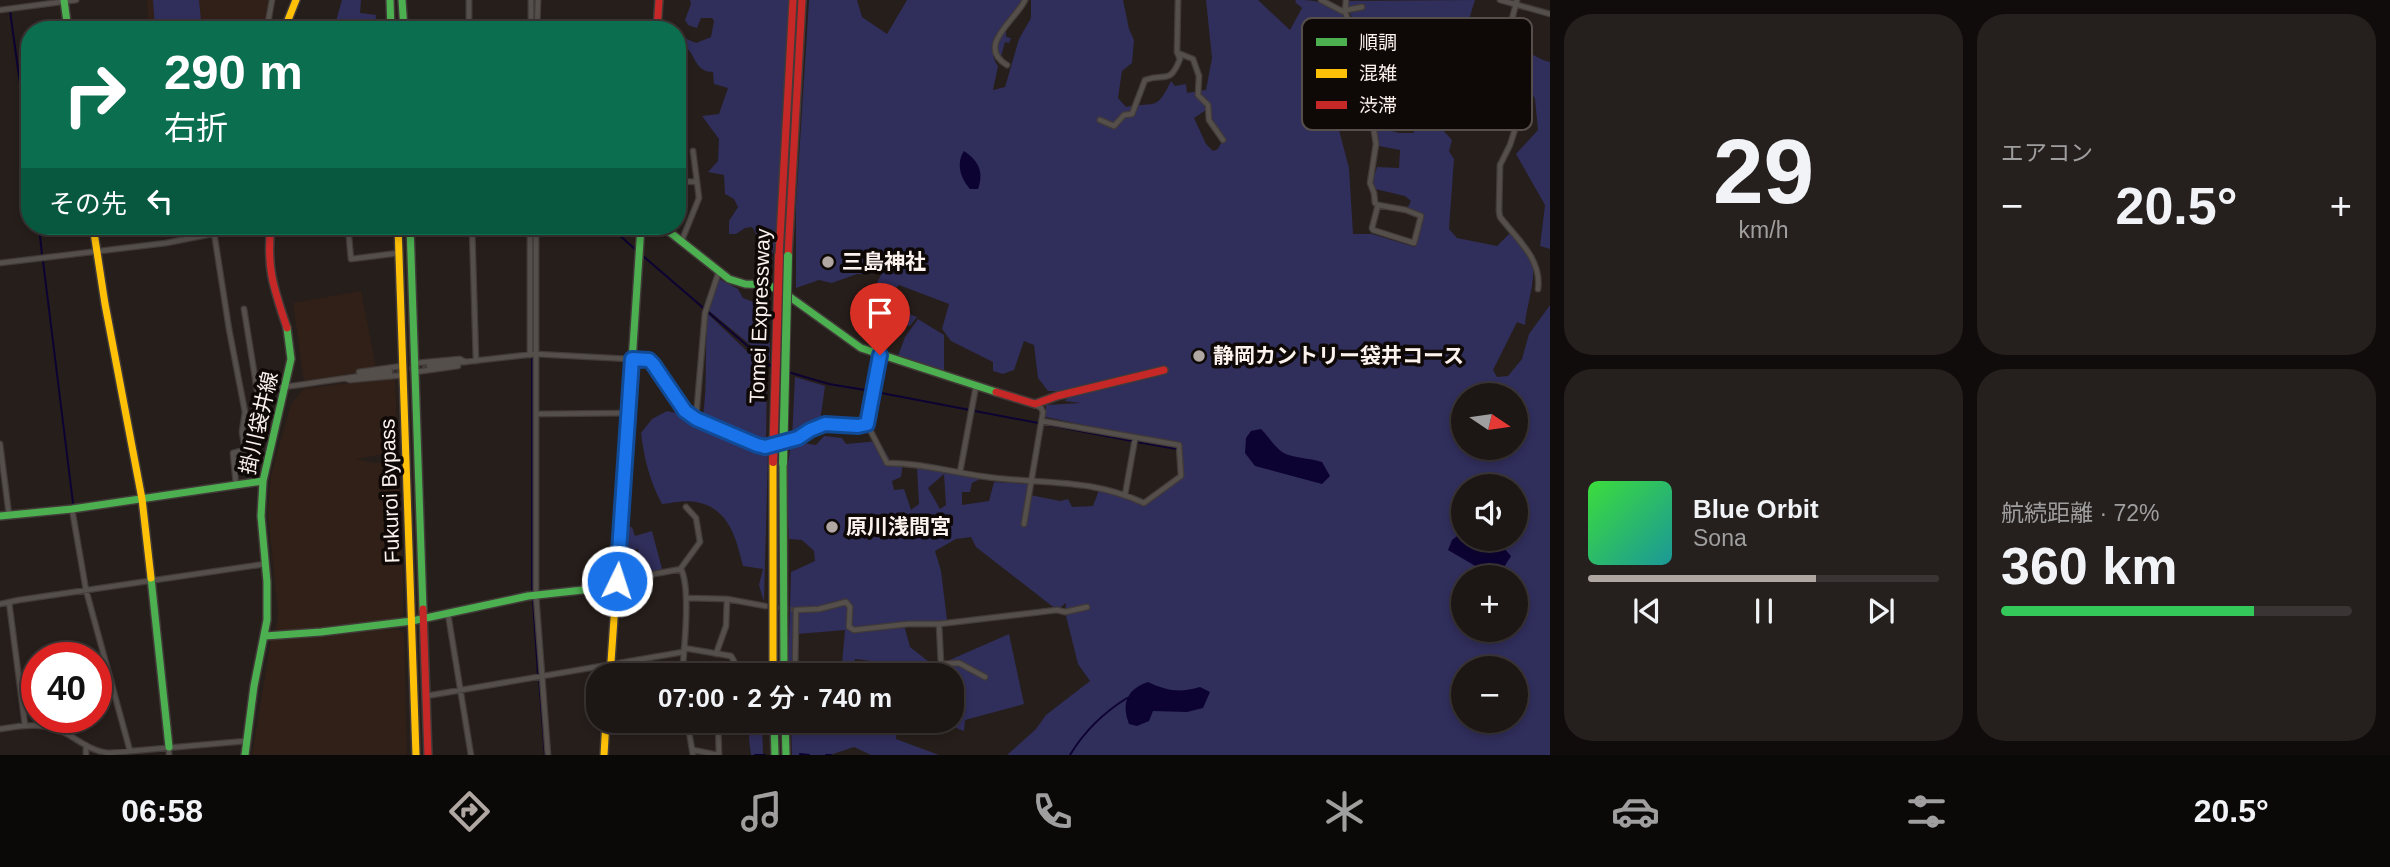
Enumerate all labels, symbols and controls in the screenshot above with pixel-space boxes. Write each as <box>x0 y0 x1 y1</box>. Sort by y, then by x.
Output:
legend <box>1302 18 1532 130</box>
text: 順調 <box>1359 32 1397 53</box>
text: 290 m <box>164 45 303 99</box>
icon: right <box>49 49 140 140</box>
text: 混雑 <box>1359 63 1397 84</box>
text: 渋滞 <box>1359 95 1397 116</box>
text: 右折 <box>164 110 228 146</box>
text: 29 <box>1713 121 1814 222</box>
text: エアコン <box>2001 140 2093 166</box>
text: 20.5° <box>2115 177 2238 235</box>
icon: left <box>141 182 179 220</box>
text: − <box>2001 185 2023 227</box>
text: + <box>2330 185 2352 227</box>
text: その先 <box>49 189 127 219</box>
text: km/h <box>1739 217 1788 243</box>
street label: Tomei Expressway <box>745 228 774 404</box>
place label: 三島神社 <box>842 250 926 273</box>
marker: 三島神社 <box>820 254 836 270</box>
pin <box>850 283 910 355</box>
icon: arrive <box>861 294 899 332</box>
place label: 静岡カントリー袋井コース <box>1213 344 1464 367</box>
marker: 静岡カントリー袋井コース <box>1191 348 1207 364</box>
street label: 掛川袋井線 <box>235 369 282 477</box>
north arrow <box>1451 383 1528 460</box>
map controls <box>1451 383 1528 733</box>
street label: Fukuroi Bypass <box>375 418 404 564</box>
button: sound <box>1451 474 1528 551</box>
text: Blue Orbit <box>1693 494 1819 524</box>
text: 航続距離 · 72% <box>2001 500 2159 526</box>
place label: 原川浅間宮 <box>846 515 951 538</box>
marker: 原川浅間宮 <box>824 519 840 535</box>
text: Sona <box>1693 525 1747 551</box>
text: 360 km <box>2001 537 2177 595</box>
position arrow <box>580 544 654 618</box>
button: + <box>1451 565 1528 642</box>
icon: previous <box>1628 592 1666 630</box>
icon: pause <box>1745 592 1783 630</box>
icon: next <box>1862 592 1900 630</box>
speed limit sign: 40 <box>21 642 112 733</box>
button: − <box>1451 656 1528 733</box>
text: 07:00 · 2 分 · 740 m <box>658 683 892 713</box>
icon: directions <box>445 787 494 836</box>
icon: music <box>737 787 786 836</box>
icon: phone <box>1028 787 1077 836</box>
icon: climate <box>1320 787 1369 836</box>
icon: car <box>1611 787 1660 836</box>
icon: filters <box>1902 787 1951 836</box>
text: 06:58 <box>121 793 203 829</box>
text: 20.5° <box>2194 793 2269 829</box>

